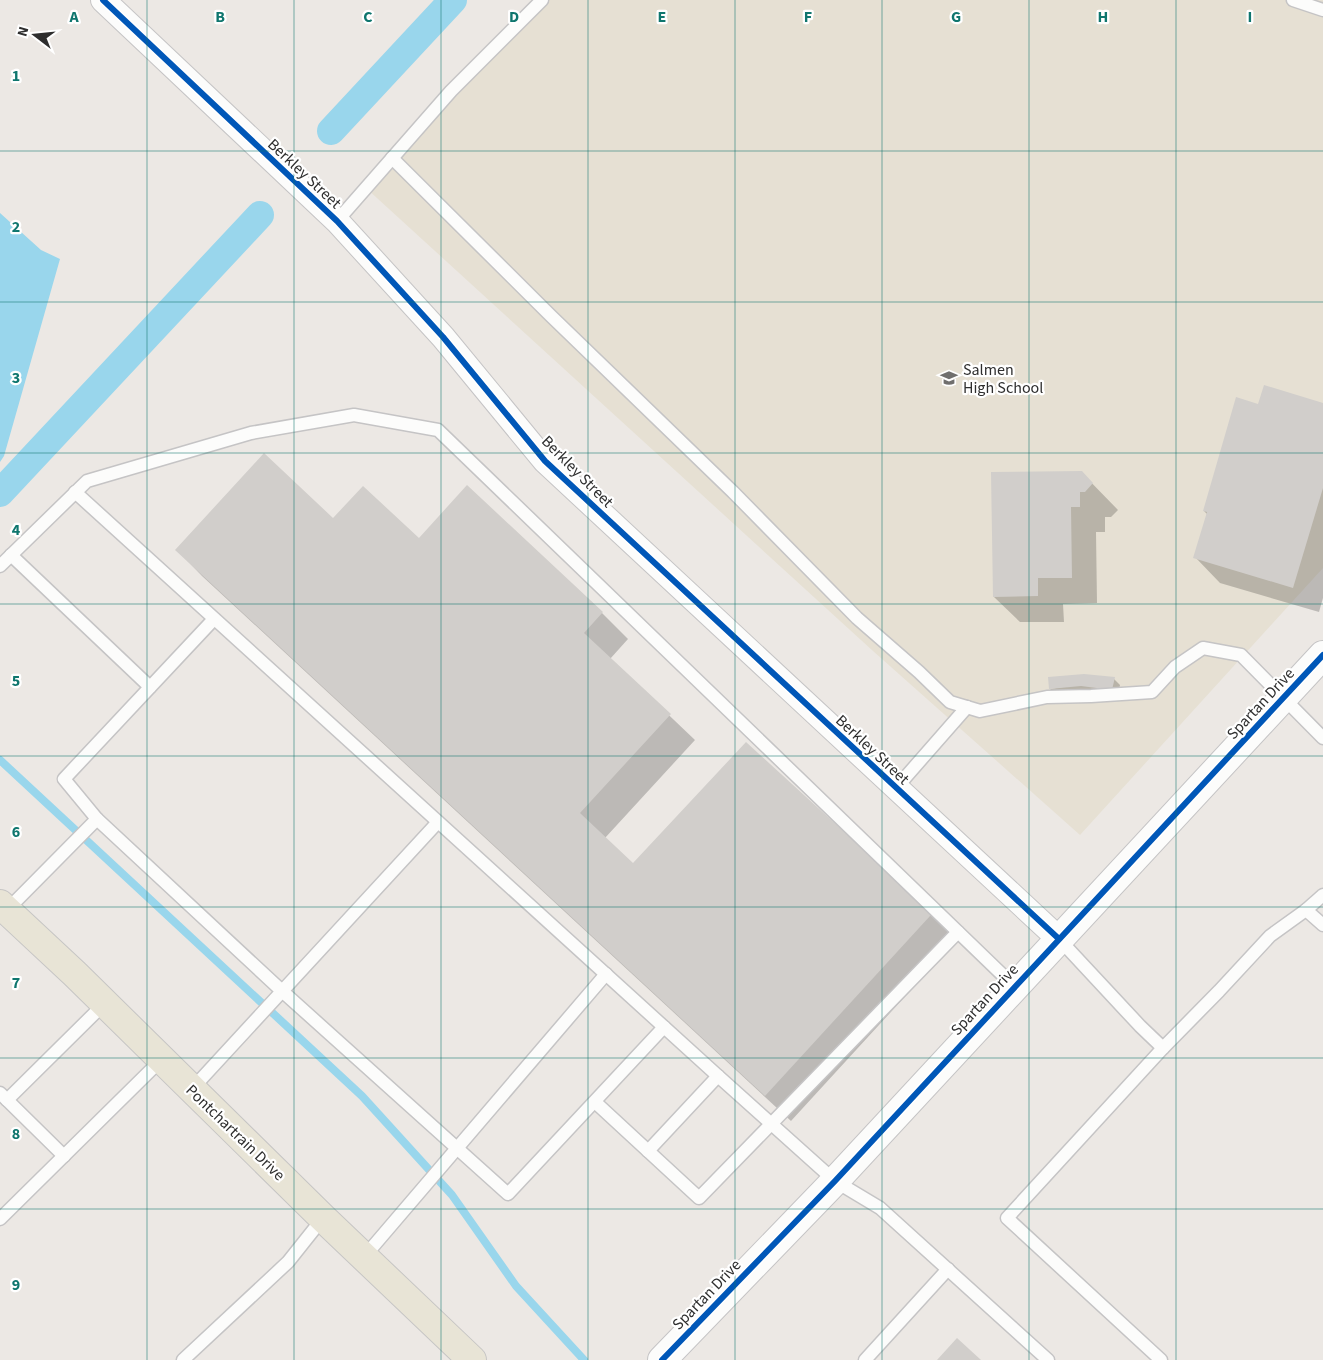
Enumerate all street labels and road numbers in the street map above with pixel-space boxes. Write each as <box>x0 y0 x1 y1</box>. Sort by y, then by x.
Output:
street label: Berkley Street <box>263 134 347 214</box>
street label: Berkley Street <box>536 431 619 513</box>
street label: Spartan Drive <box>1222 663 1300 744</box>
street label: Berkley Street <box>831 710 915 790</box>
street label: Spartan Drive <box>946 959 1024 1040</box>
street label: Pontchartrain Drive <box>181 1080 290 1186</box>
street label: Spartan Drive <box>667 1254 746 1335</box>

